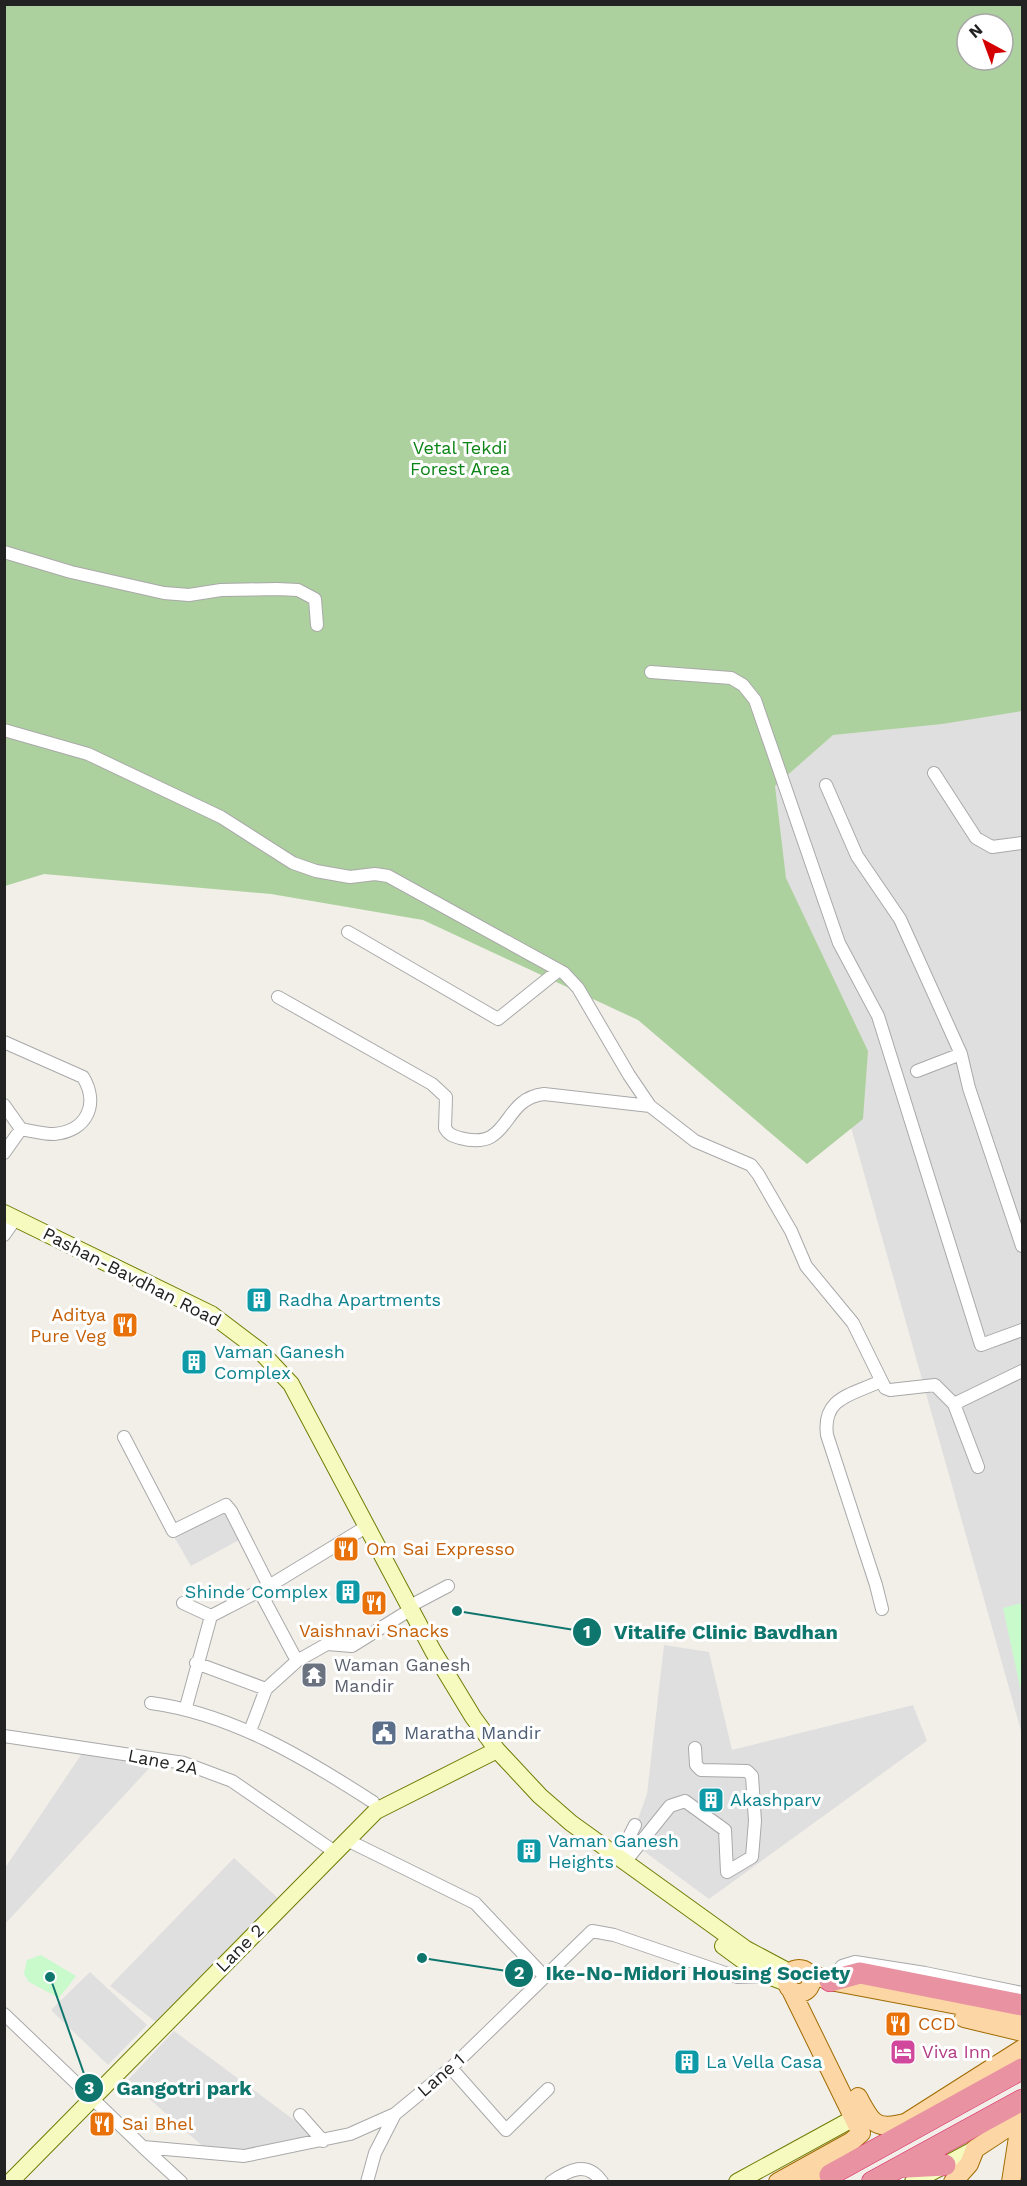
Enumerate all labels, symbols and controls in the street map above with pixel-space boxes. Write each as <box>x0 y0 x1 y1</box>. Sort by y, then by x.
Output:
north arrow <box>955 12 1015 72</box>
text: N <box>965 20 986 42</box>
park label: Vetal Tekdi Forest Area <box>410 437 510 479</box>
street label: Pashan-Bavdhan Road <box>40 1222 225 1331</box>
building icon: Radha Apartments <box>244 1285 274 1315</box>
place label: Radha Apartments <box>278 1289 441 1310</box>
place label: Aditya Pure Veg <box>30 1304 106 1346</box>
restaurant icon: Aditya Pure Veg <box>110 1310 140 1340</box>
place label: Vaman Ganesh Complex <box>214 1341 345 1383</box>
building icon: Vaman Ganesh Complex <box>179 1347 209 1377</box>
restaurant icon: Om Sai Expresso <box>331 1534 361 1564</box>
place label: Om Sai Expresso <box>366 1538 515 1559</box>
building icon: Shinde Complex <box>333 1577 363 1607</box>
place label: Shinde Complex <box>185 1581 328 1602</box>
restaurant icon: Vaishnavi Snacks <box>359 1588 389 1618</box>
callout: Vitalife Clinic Bavdhan <box>572 1613 850 1651</box>
place label: Vaishnavi Snacks <box>299 1620 449 1641</box>
text: Vitalife Clinic Bavdhan <box>614 1620 838 1644</box>
text: 1 <box>583 1621 591 1642</box>
place label: Waman Ganesh Mandir <box>334 1654 471 1696</box>
temple icon: Waman Ganesh Mandir <box>299 1660 329 1690</box>
public building icon: Maratha Mandir <box>369 1718 399 1748</box>
place label: Maratha Mandir <box>404 1722 541 1743</box>
street label: Lane 2A <box>126 1744 200 1779</box>
building icon: Akashparv <box>696 1785 726 1815</box>
place label: Akashparv <box>730 1789 822 1810</box>
place label: Vaman Ganesh Heights <box>548 1830 679 1872</box>
building icon: Vaman Ganesh Heights <box>514 1836 544 1866</box>
street label: Lane 2 <box>211 1919 268 1976</box>
callout: Ike-No-Midori Housing Society <box>504 1954 862 1992</box>
text: Ike-No-Midori Housing Society <box>546 1961 851 1985</box>
text: 2 <box>514 1962 524 1983</box>
restaurant icon: CCD <box>883 2009 913 2039</box>
place label: CCD <box>918 2013 956 2034</box>
hotel icon: Viva Inn <box>888 2037 918 2067</box>
place label: Viva Inn <box>922 2041 991 2062</box>
building icon: La Vella Casa <box>672 2047 702 2077</box>
street label: Lane 1 <box>413 2049 468 2101</box>
place label: La Vella Casa <box>706 2051 822 2072</box>
callout: Gangotri park <box>74 2069 264 2107</box>
text: Gangotri park <box>116 2076 252 2100</box>
text: 3 <box>84 2077 94 2098</box>
restaurant icon: Sai Bhel <box>87 2109 117 2139</box>
place label: Sai Bhel <box>122 2113 194 2134</box>

